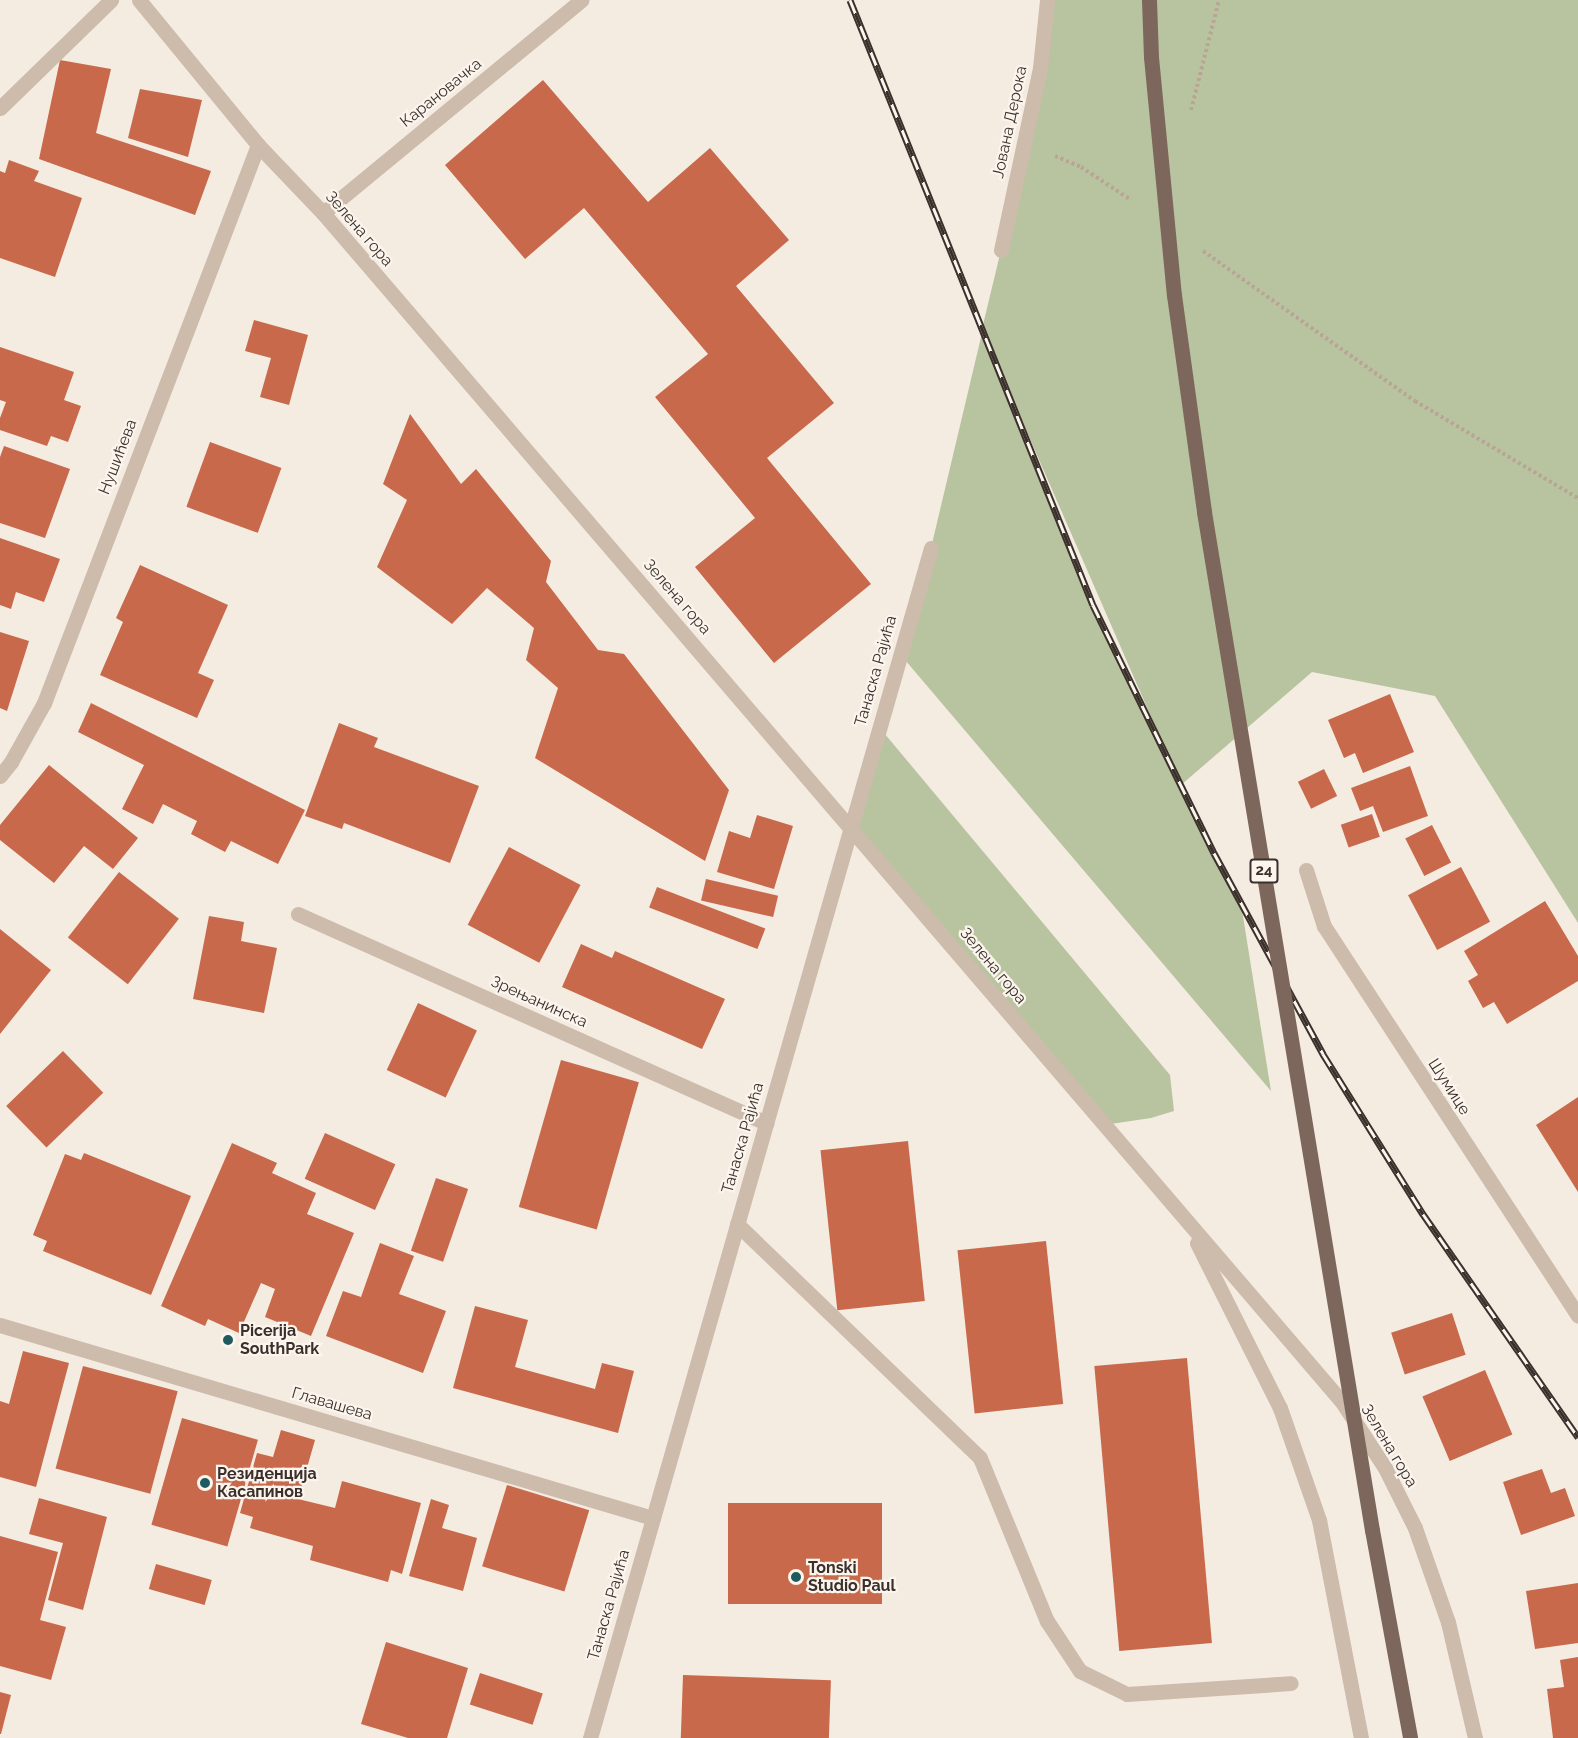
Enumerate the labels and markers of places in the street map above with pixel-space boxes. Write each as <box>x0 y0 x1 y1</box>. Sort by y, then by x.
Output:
place label: Picerija SouthPark <box>240 1321 319 1359</box>
marker: Picerija SouthPark <box>221 1333 235 1347</box>
place label: Резиденција Касапинов <box>217 1464 317 1502</box>
marker: Резиденција Касапинов <box>198 1476 212 1490</box>
place label: Tonski Studio Paul <box>808 1558 896 1596</box>
marker: Tonski Studio Paul <box>789 1570 803 1584</box>

